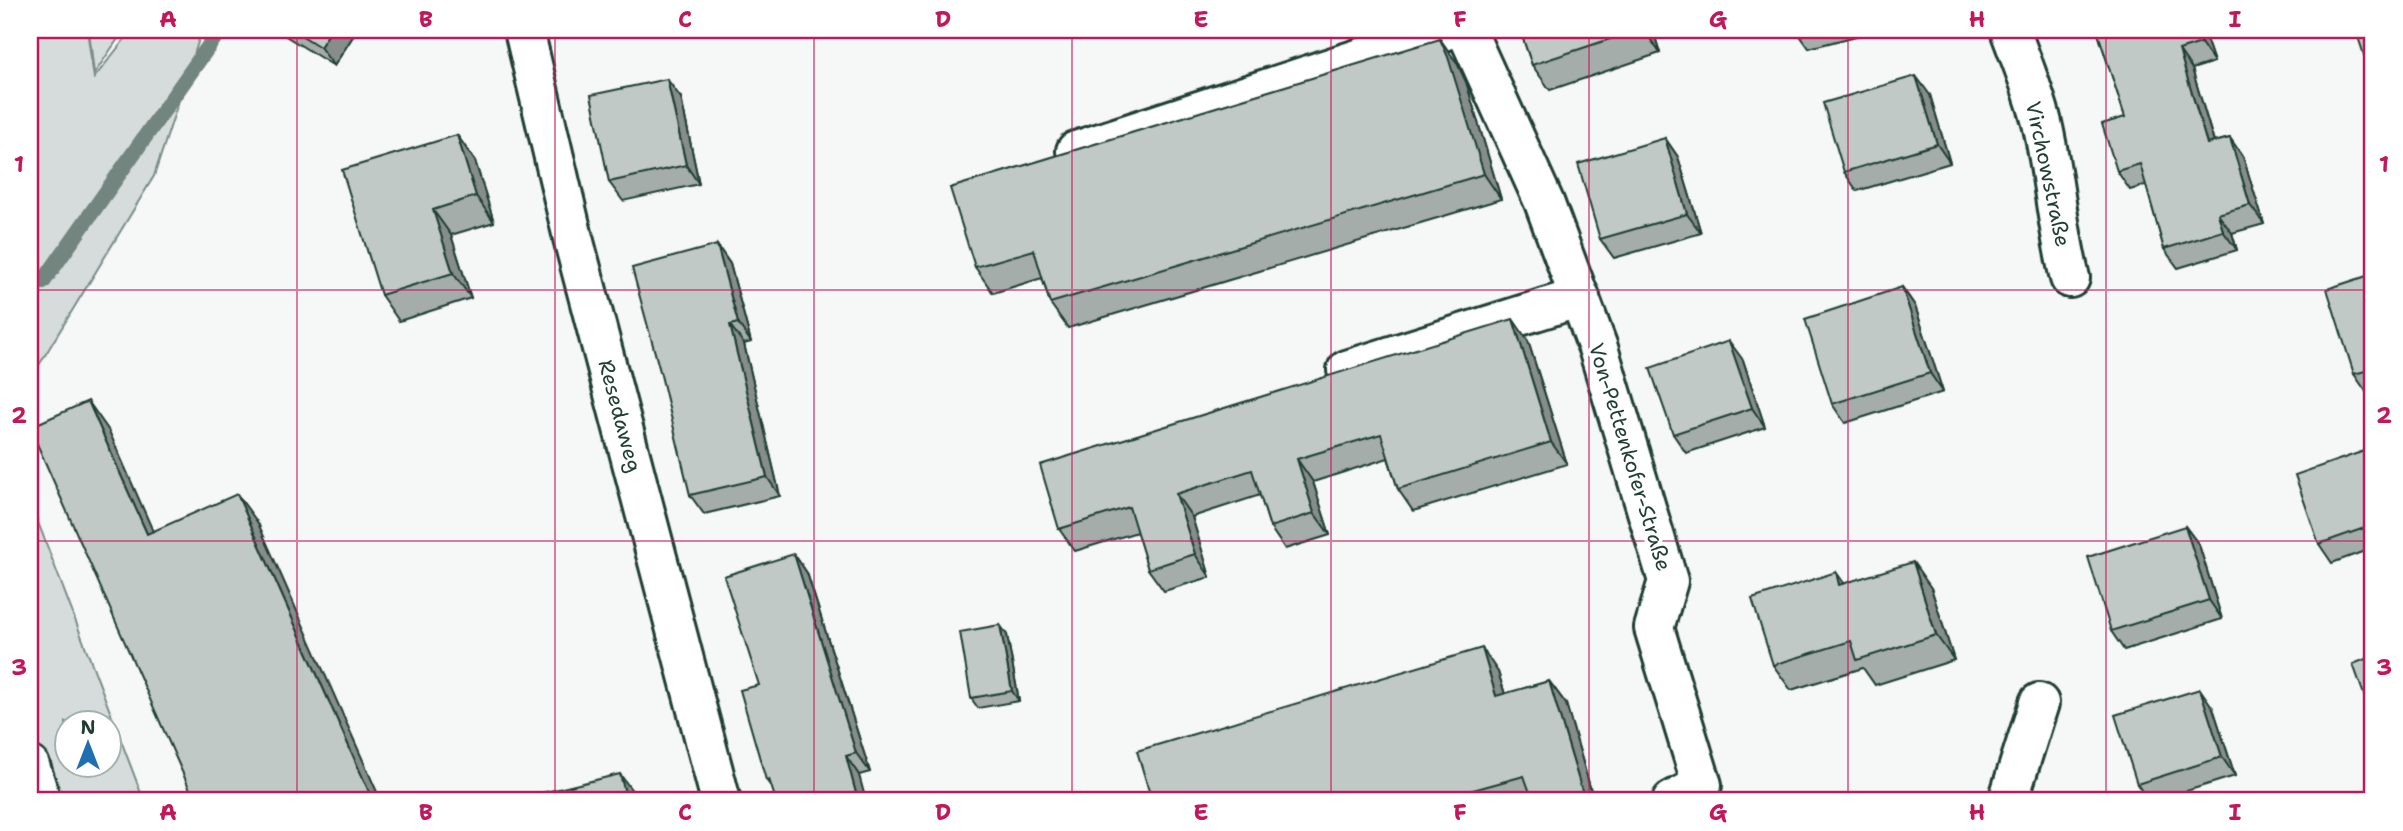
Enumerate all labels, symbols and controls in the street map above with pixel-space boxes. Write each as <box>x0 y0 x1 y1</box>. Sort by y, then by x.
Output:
text: A <box>159 4 177 34</box>
text: B <box>419 4 433 34</box>
text: C <box>678 4 692 34</box>
text: D <box>935 4 951 34</box>
text: E <box>1193 4 1209 34</box>
text: F <box>1453 4 1467 34</box>
text: G <box>1709 4 1728 34</box>
text: H <box>1969 4 1985 34</box>
text: I <box>2229 4 2242 34</box>
street label: Virchowstraße <box>2019 99 2077 249</box>
text: 1 <box>14 149 24 179</box>
text: 1 <box>2379 149 2389 179</box>
street label: Von-Pettenkofer-Straße <box>1582 340 1678 574</box>
street label: Resedaweg <box>592 356 648 476</box>
text: 2 <box>11 400 27 430</box>
text: 2 <box>2376 400 2392 430</box>
text: 3 <box>11 652 27 682</box>
text: 3 <box>2376 652 2392 682</box>
north arrow <box>52 708 122 778</box>
text: N <box>80 715 96 740</box>
text: A <box>159 797 177 827</box>
text: B <box>419 797 433 827</box>
text: C <box>678 797 692 827</box>
text: D <box>935 797 951 827</box>
text: E <box>1193 797 1209 827</box>
text: F <box>1453 797 1467 827</box>
text: G <box>1709 797 1728 827</box>
text: H <box>1969 797 1985 827</box>
text: I <box>2229 797 2242 827</box>

